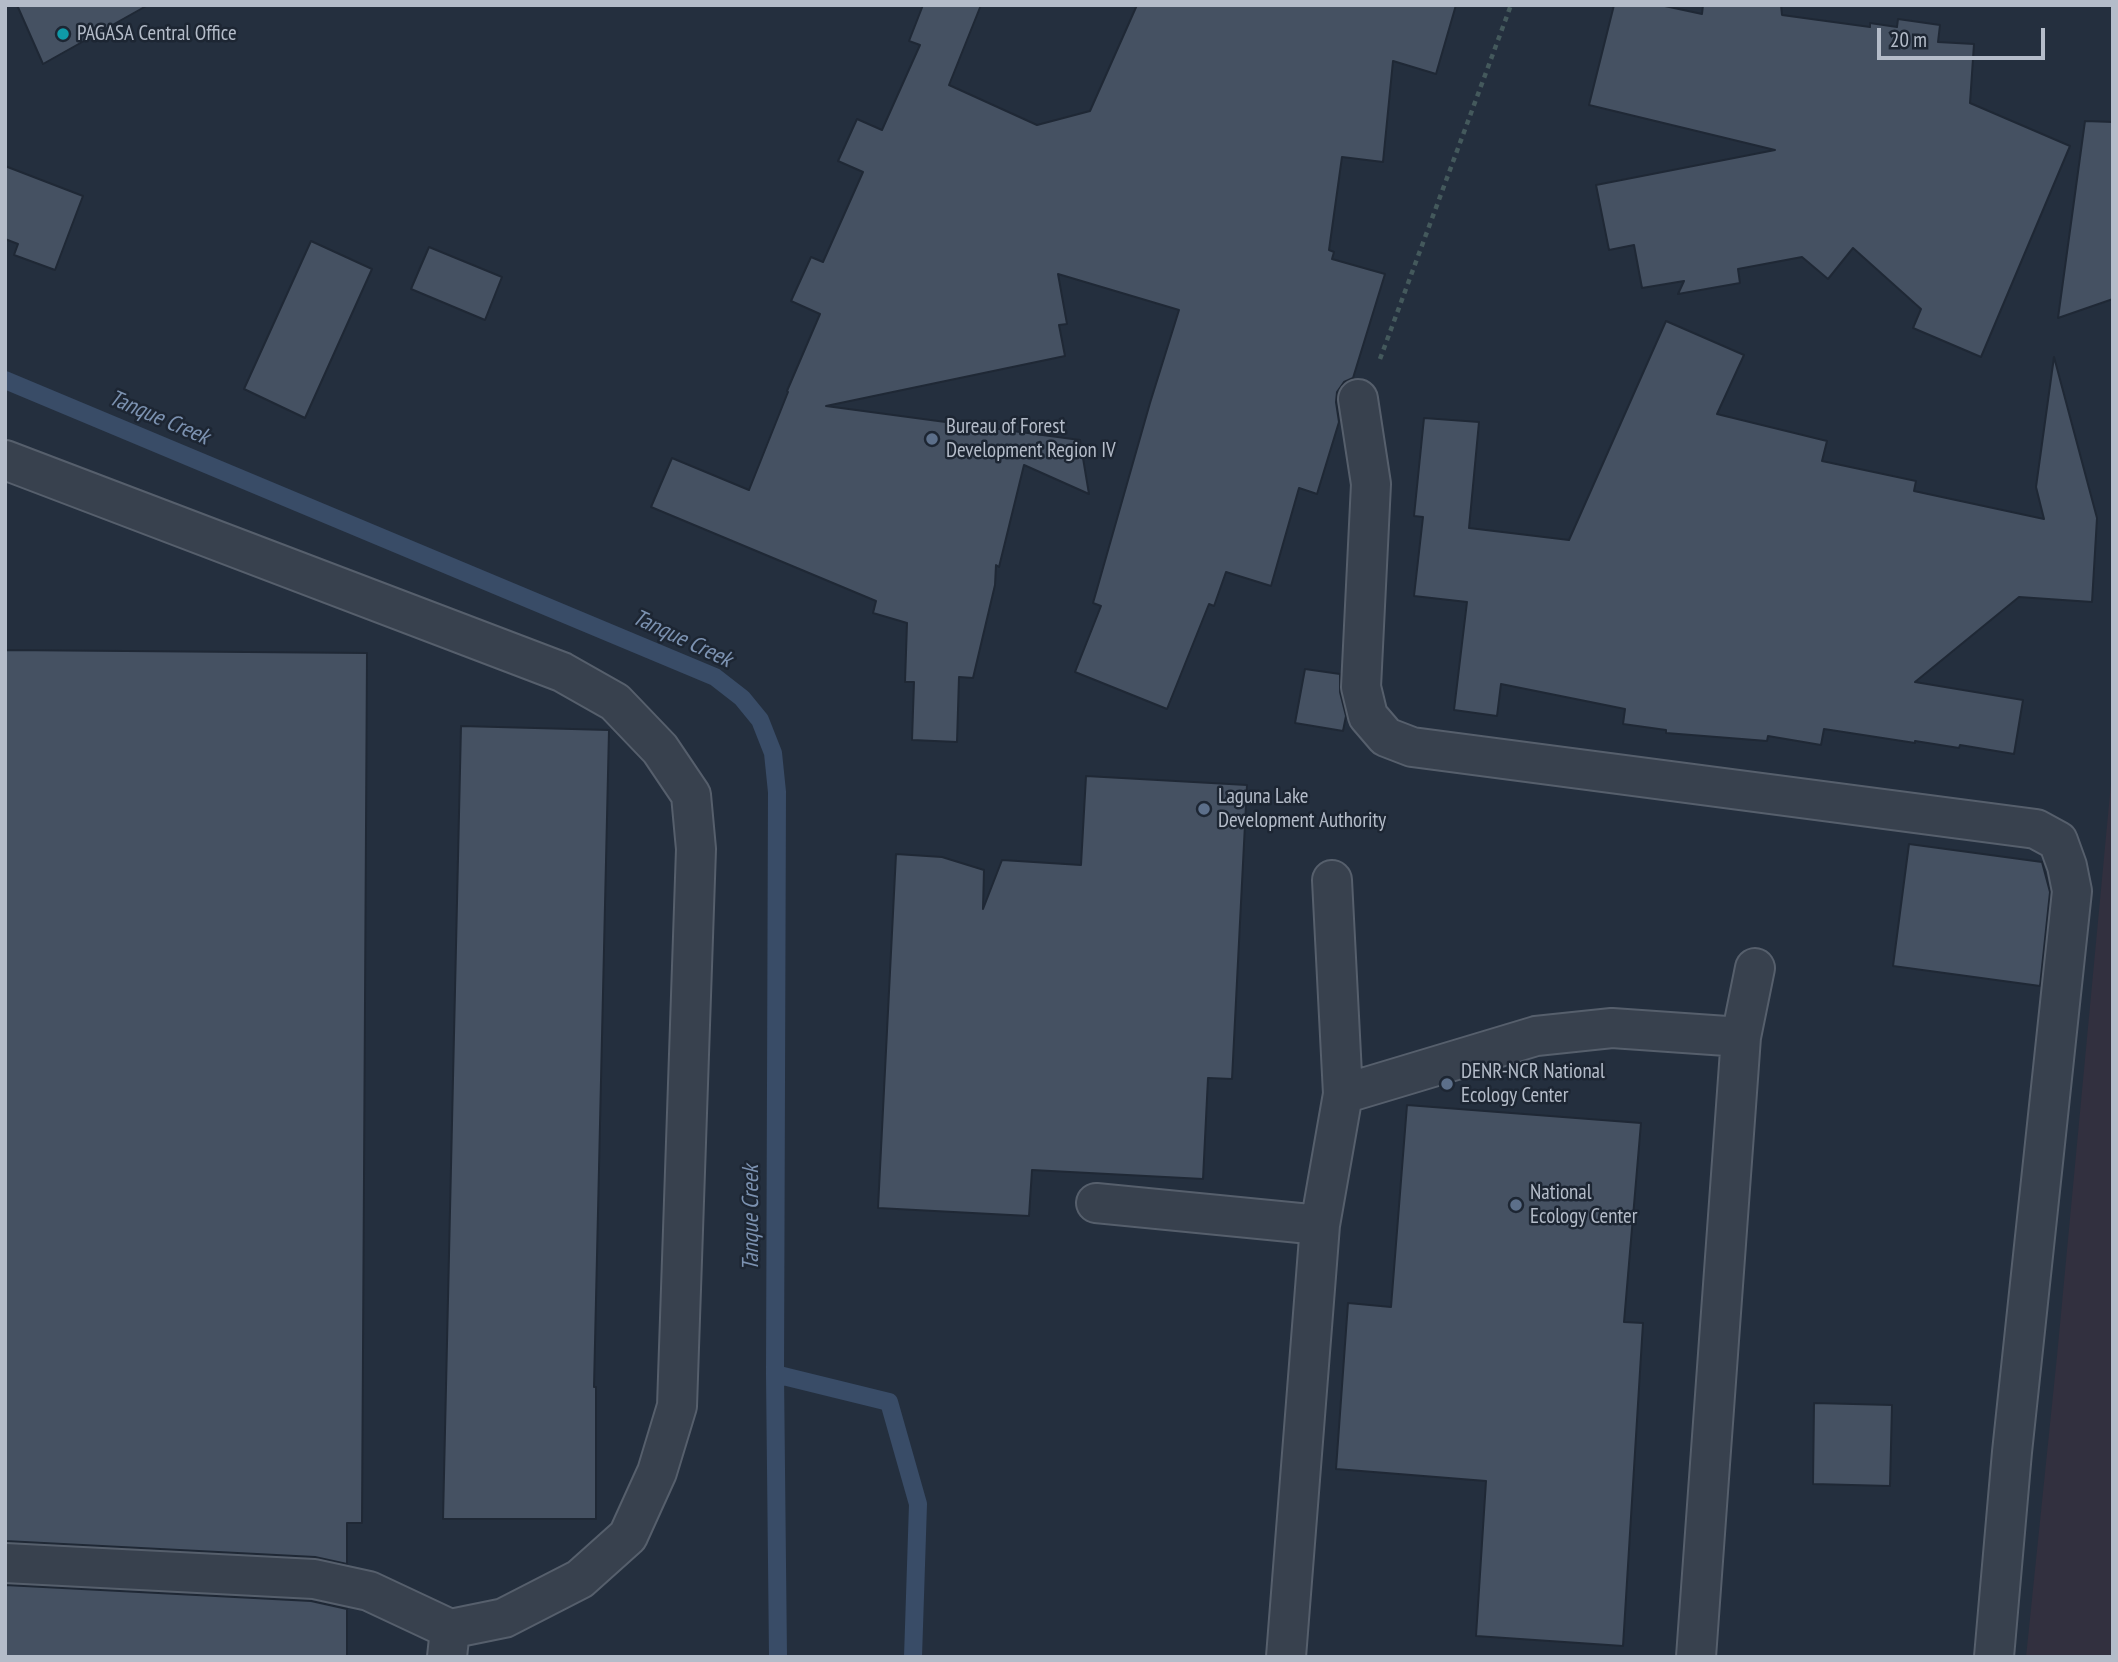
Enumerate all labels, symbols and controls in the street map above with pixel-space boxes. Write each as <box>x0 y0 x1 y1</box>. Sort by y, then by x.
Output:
scale bar <box>1880 14 2048 58</box>
place label: PAGASA Central Office <box>77 21 237 47</box>
marker: PAGASA Central Office <box>55 26 71 42</box>
text: 20 m <box>1890 26 1927 53</box>
water label: Tanque Creek <box>105 385 213 451</box>
place label: Bureau of Forest Development Region IV <box>946 414 1116 464</box>
marker: Bureau of Forest Development Region IV <box>924 431 940 447</box>
water label: Tanque Creek <box>628 604 736 674</box>
place label: Laguna Lake Development Authority <box>1218 784 1386 834</box>
marker: Laguna Lake Development Authority <box>1196 801 1212 817</box>
place label: DENR-NCR National Ecology Center <box>1461 1059 1605 1109</box>
marker: DENR-NCR National Ecology Center <box>1439 1076 1455 1092</box>
water label: Tanque Creek <box>737 1165 765 1271</box>
place label: National Ecology Center <box>1530 1180 1638 1230</box>
marker: National Ecology Center <box>1508 1197 1524 1213</box>

